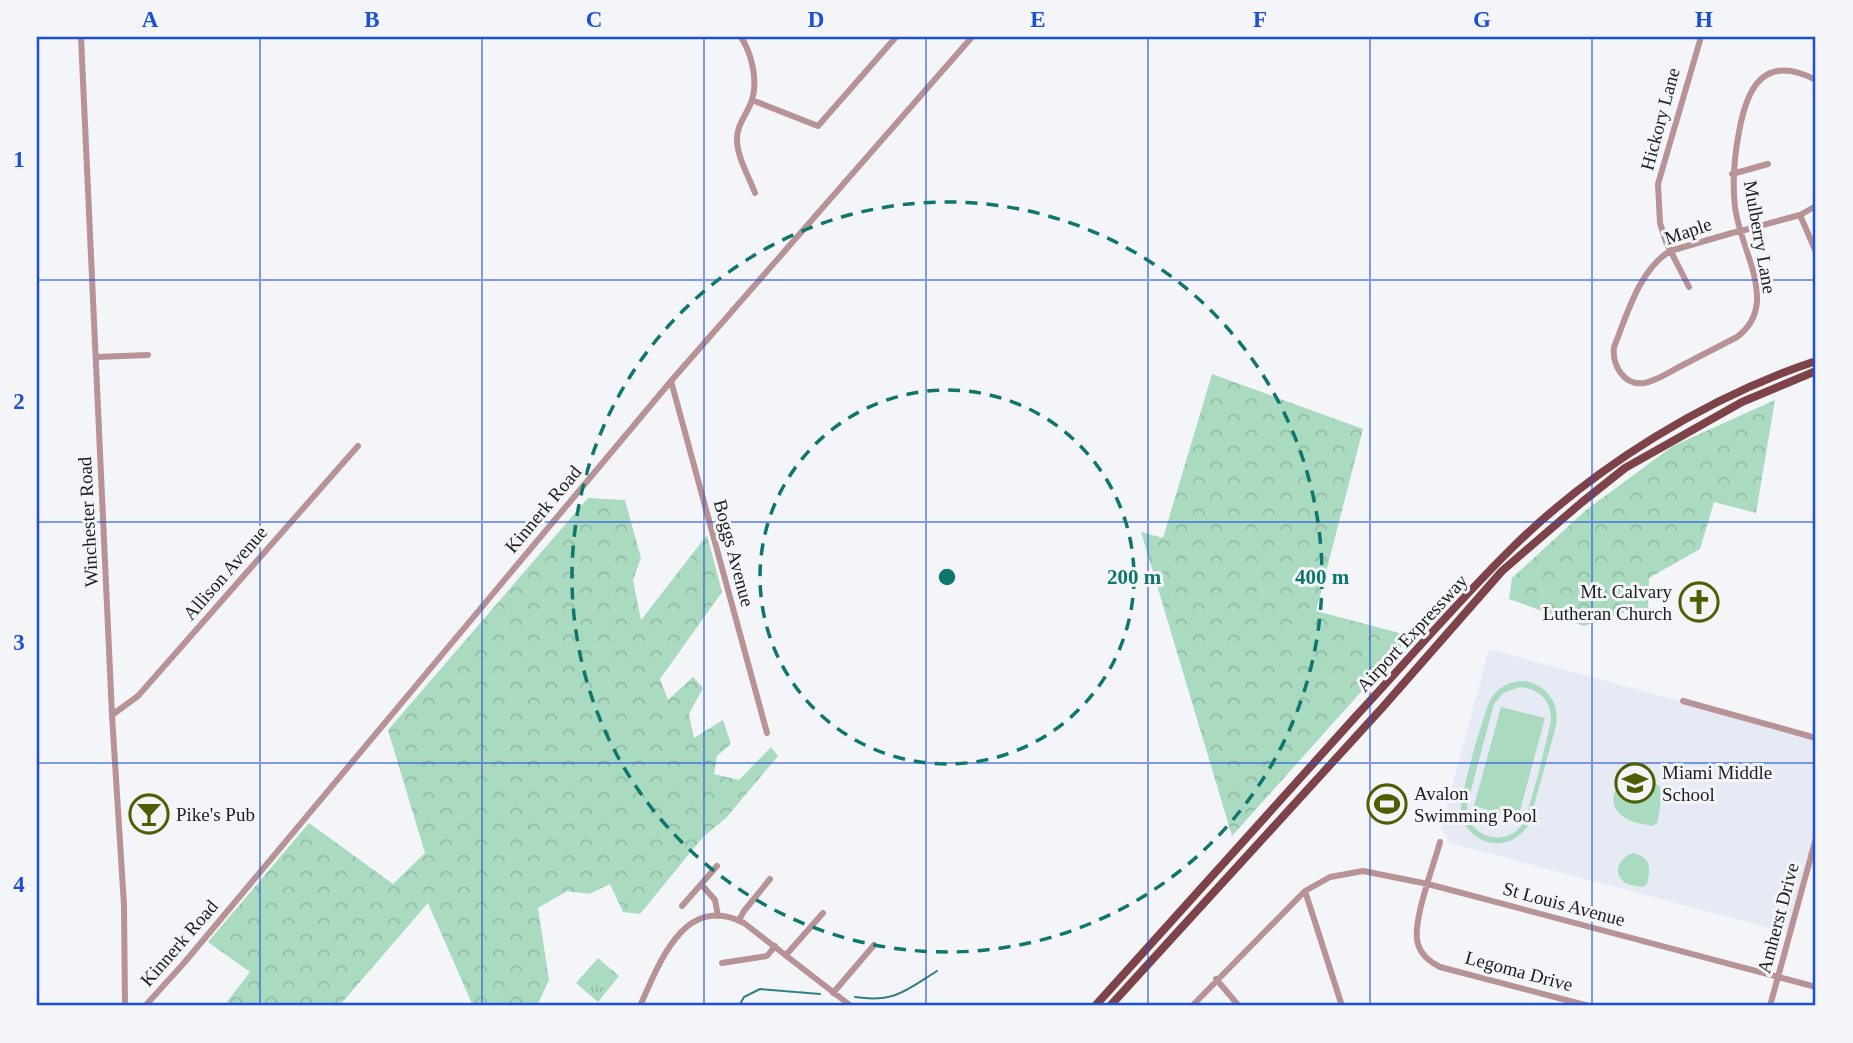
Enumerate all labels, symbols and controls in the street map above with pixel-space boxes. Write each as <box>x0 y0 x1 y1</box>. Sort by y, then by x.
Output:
text: A <box>142 7 159 32</box>
text: B <box>364 7 380 32</box>
text: C <box>586 7 602 32</box>
text: D <box>808 7 824 32</box>
text: E <box>1030 7 1046 32</box>
text: F <box>1253 7 1267 32</box>
text: G <box>1473 7 1491 32</box>
text: H <box>1695 7 1713 32</box>
street label: Hickory Lane <box>1636 66 1684 172</box>
text: 1 <box>13 147 25 172</box>
street label: Mulberry Lane <box>1740 179 1780 295</box>
street label: Maple <box>1662 213 1714 249</box>
text: 2 <box>13 389 25 414</box>
street label: Winchester Road <box>74 456 102 588</box>
street label: Kinnerk Road <box>501 461 586 557</box>
street label: Boggs Avenue <box>710 497 758 609</box>
street label: Allison Avenue <box>179 522 271 624</box>
centre of rings <box>935 565 959 589</box>
text: 200 m <box>1107 565 1162 589</box>
text: 400 m <box>1295 565 1350 589</box>
street label: Airport Expressway <box>1352 570 1472 696</box>
place label: Mt. Calvary Lutheran Church <box>1543 581 1672 624</box>
church icon: Mt. Calvary Lutheran Church <box>1678 581 1720 623</box>
text: 3 <box>13 630 25 655</box>
school or university icon: Miami Middle School <box>1614 762 1656 804</box>
place label: Miami Middle School <box>1662 762 1772 805</box>
sports icon: Avalon Swimming Pool <box>1366 783 1408 825</box>
place label: Avalon Swimming Pool <box>1414 783 1537 826</box>
bar icon: Pike's Pub <box>128 793 170 835</box>
place label: Pike's Pub <box>176 804 255 825</box>
street label: Amherst Drive <box>1753 860 1803 976</box>
text: 4 <box>13 872 25 897</box>
street label: St Louis Avenue <box>1501 878 1627 930</box>
street label: Kinnerk Road <box>136 895 222 990</box>
street label: Legoma Drive <box>1463 947 1575 995</box>

